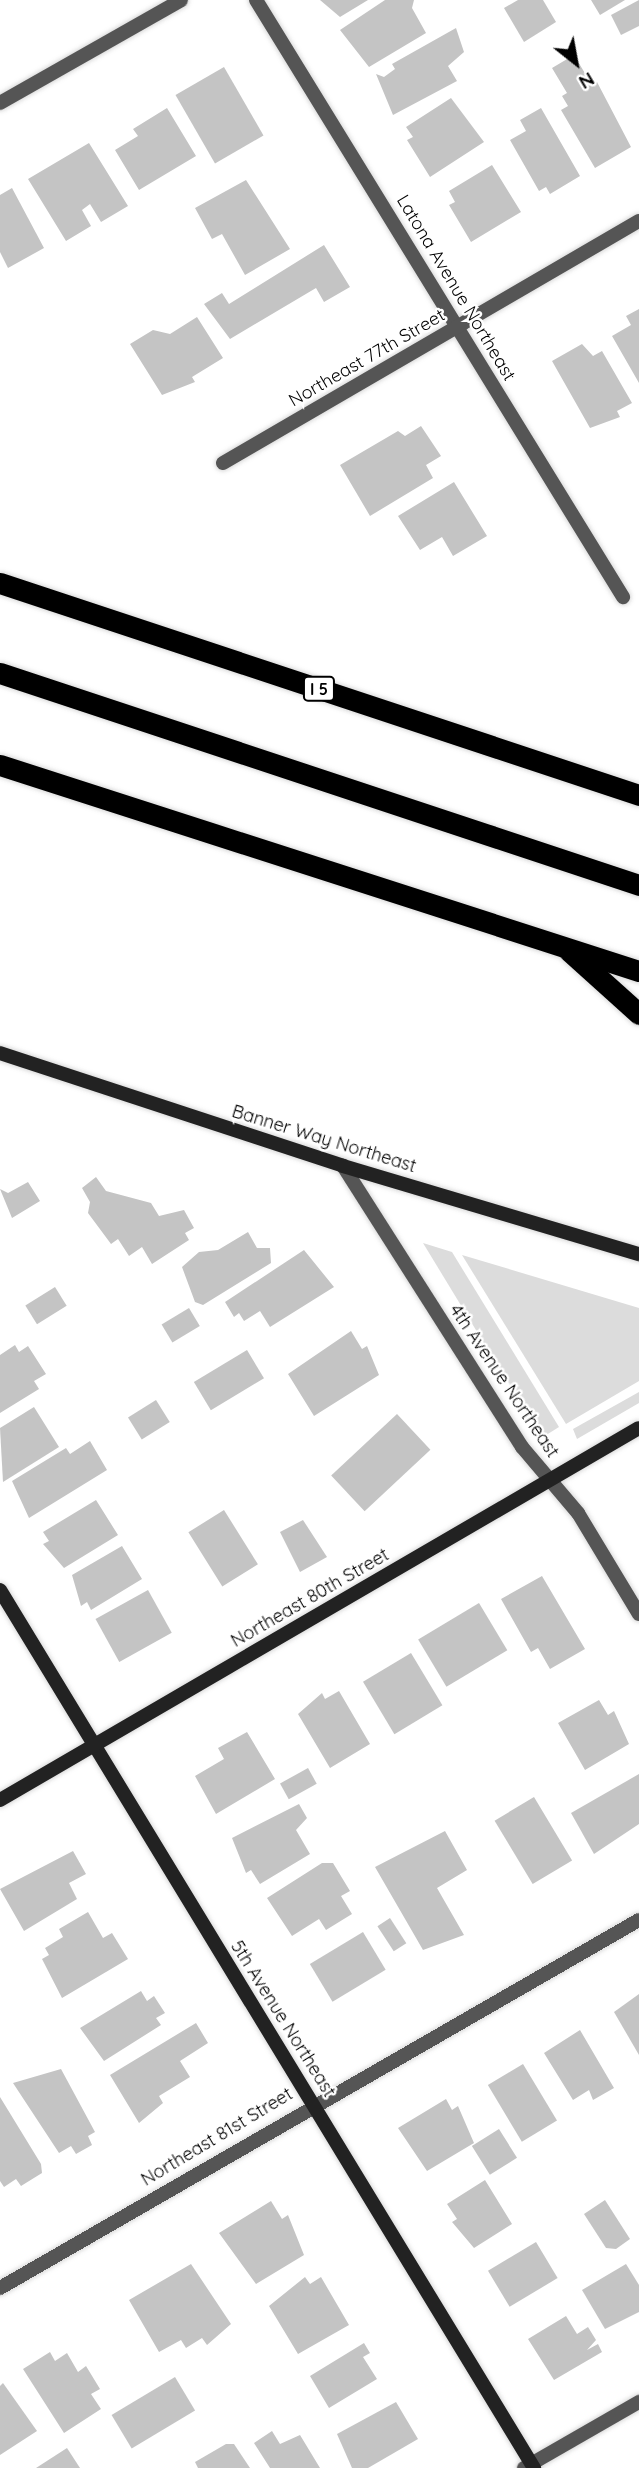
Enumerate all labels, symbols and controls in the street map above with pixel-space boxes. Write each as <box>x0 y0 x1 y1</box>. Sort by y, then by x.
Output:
north arrow <box>541 28 611 98</box>
text: N <box>575 67 599 95</box>
street label: Latona Avenue Northeast <box>392 191 520 385</box>
street label: Northeast 77th Street <box>285 304 449 412</box>
road number: I 5 <box>302 676 336 702</box>
street label: Banner Way Northeast <box>229 1101 419 1177</box>
street label: 4th Avenue Northeast <box>445 1300 563 1462</box>
street label: Northeast 80th Street <box>227 1544 393 1652</box>
street label: 5th Avenue Northeast <box>226 1937 340 2101</box>
street label: Northeast 81st Street <box>137 2083 297 2191</box>

